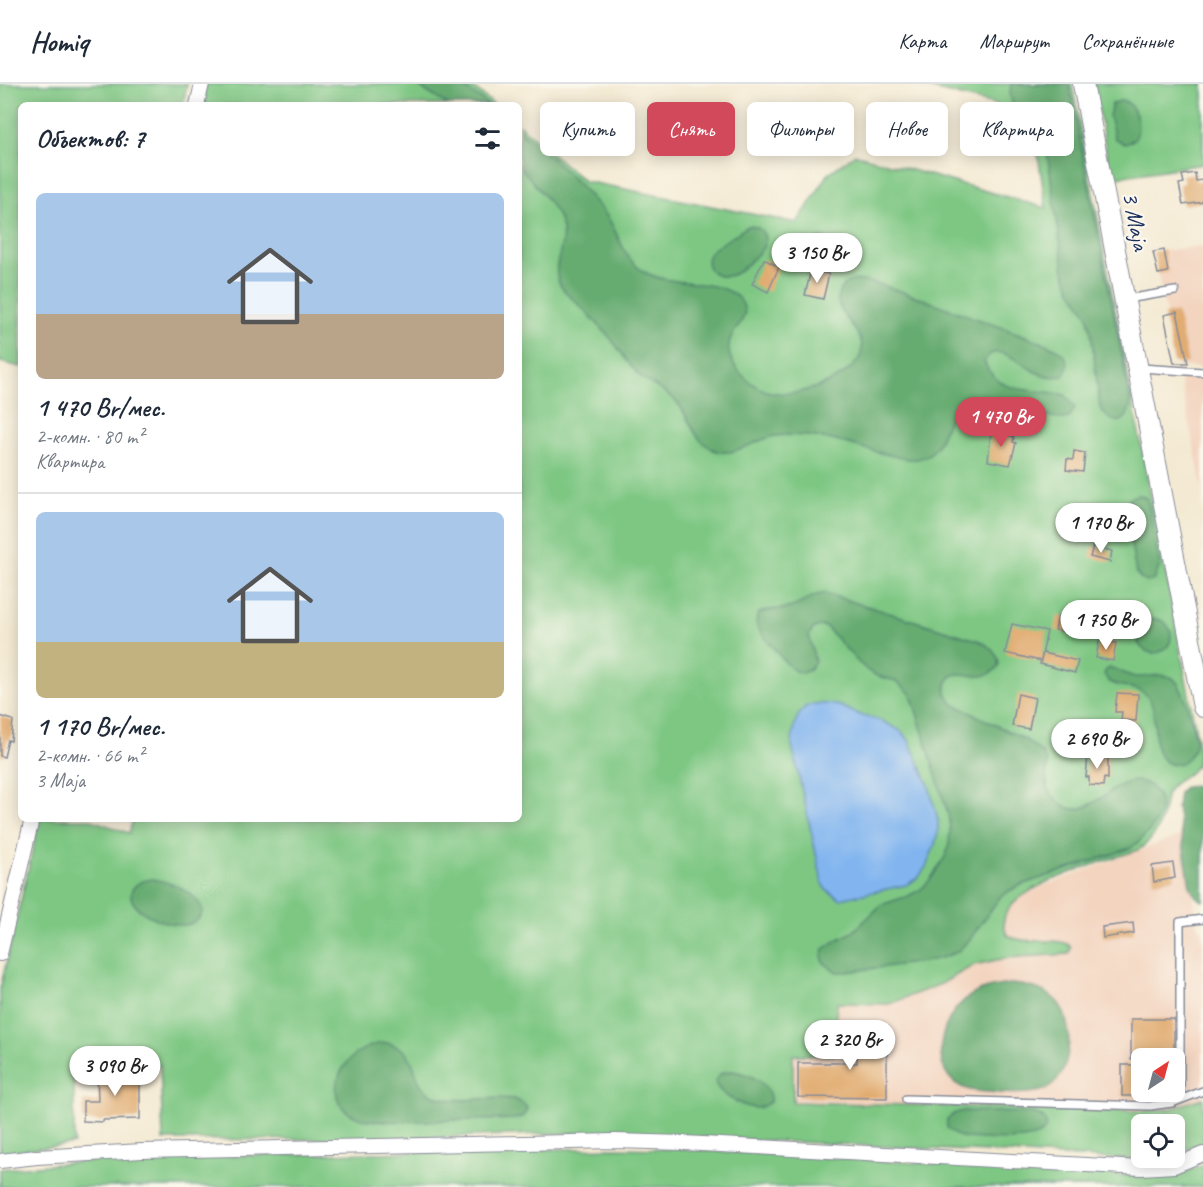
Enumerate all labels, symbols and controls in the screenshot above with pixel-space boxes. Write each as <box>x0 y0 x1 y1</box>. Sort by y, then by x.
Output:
text: Homiq <box>30 24 88 59</box>
text: Карта <box>898 28 947 54</box>
text: Маршрут <box>980 28 1049 54</box>
text: Сохранённые <box>1082 28 1173 54</box>
chip: Купить <box>540 102 635 156</box>
chip: Снять <box>647 102 735 156</box>
chip: Фильтры <box>747 102 854 156</box>
chip: Новое <box>866 102 948 156</box>
chip: Квартира <box>960 102 1074 156</box>
text: Объектов: 7 <box>36 122 145 155</box>
icon: filters <box>471 122 504 155</box>
street label: 3 Maja <box>1116 189 1157 254</box>
icon: home <box>216 232 324 340</box>
pin: 3 150 Br <box>755 233 879 284</box>
text: 3 150 Br <box>785 240 849 265</box>
text: 1 470 Br/мес. <box>36 391 165 424</box>
pin: 1 470 Br <box>939 397 1063 448</box>
text: 1 470 Br <box>969 404 1033 429</box>
text: 2-комн. · 80 m² <box>36 424 144 449</box>
text: Квартира <box>36 449 104 474</box>
pin: 1 170 Br <box>1039 503 1163 554</box>
text: 1 170 Br <box>1069 510 1133 535</box>
icon: home <box>216 551 324 659</box>
pin: 1 750 Br <box>1044 600 1168 651</box>
text: 1 750 Br <box>1075 607 1137 632</box>
text: 1 170 Br/мес. <box>36 710 165 743</box>
pin: 2 690 Br <box>1035 719 1159 770</box>
text: 2 690 Br <box>1065 726 1129 751</box>
text: 2-комн. · 66 m² <box>36 743 144 768</box>
text: 3 Maja <box>36 768 85 793</box>
pin: 2 320 Br <box>788 1020 912 1071</box>
text: 2 320 Br <box>818 1027 882 1052</box>
pin: 3 090 Br <box>53 1046 177 1097</box>
north arrow <box>1131 1048 1185 1102</box>
map controls <box>1131 1048 1185 1168</box>
text: 3 090 Br <box>83 1053 147 1078</box>
button: locate <box>1131 1114 1185 1168</box>

